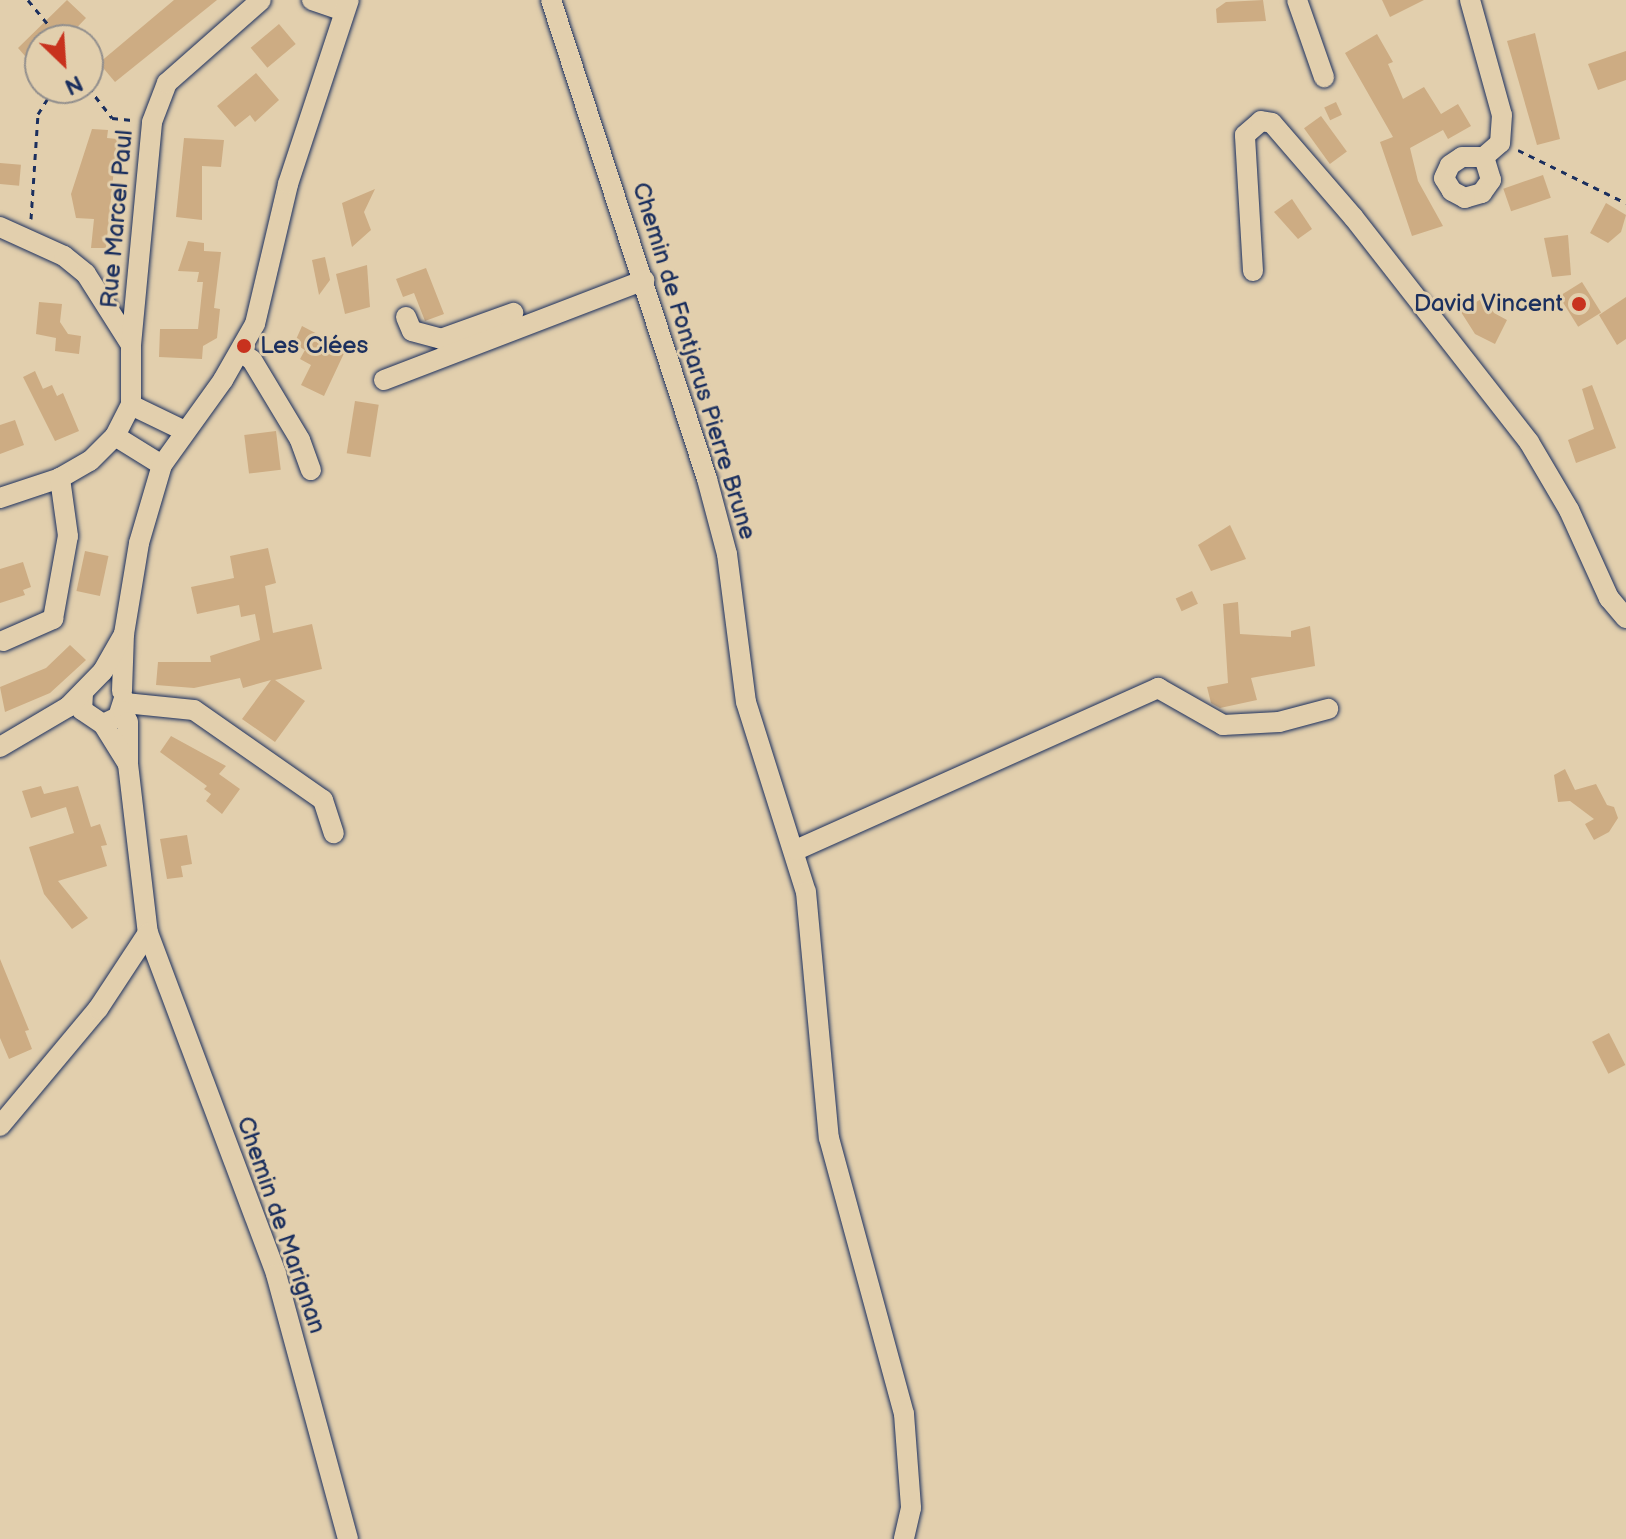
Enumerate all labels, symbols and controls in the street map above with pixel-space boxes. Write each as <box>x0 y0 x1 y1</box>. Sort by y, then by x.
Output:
north arrow <box>24 24 104 104</box>
text: N <box>60 69 87 100</box>
street label: Rue Marcel Paul <box>95 129 139 309</box>
street label: Chemin de Fontjarus Pierre Brune <box>626 179 762 543</box>
place label: David Vincent <box>1413 290 1563 318</box>
marker: David Vincent <box>1570 295 1588 313</box>
place label: Les Clées <box>260 332 368 360</box>
marker: Les Clées <box>235 337 253 355</box>
street label: Chemin de Marignan <box>230 1113 332 1337</box>

